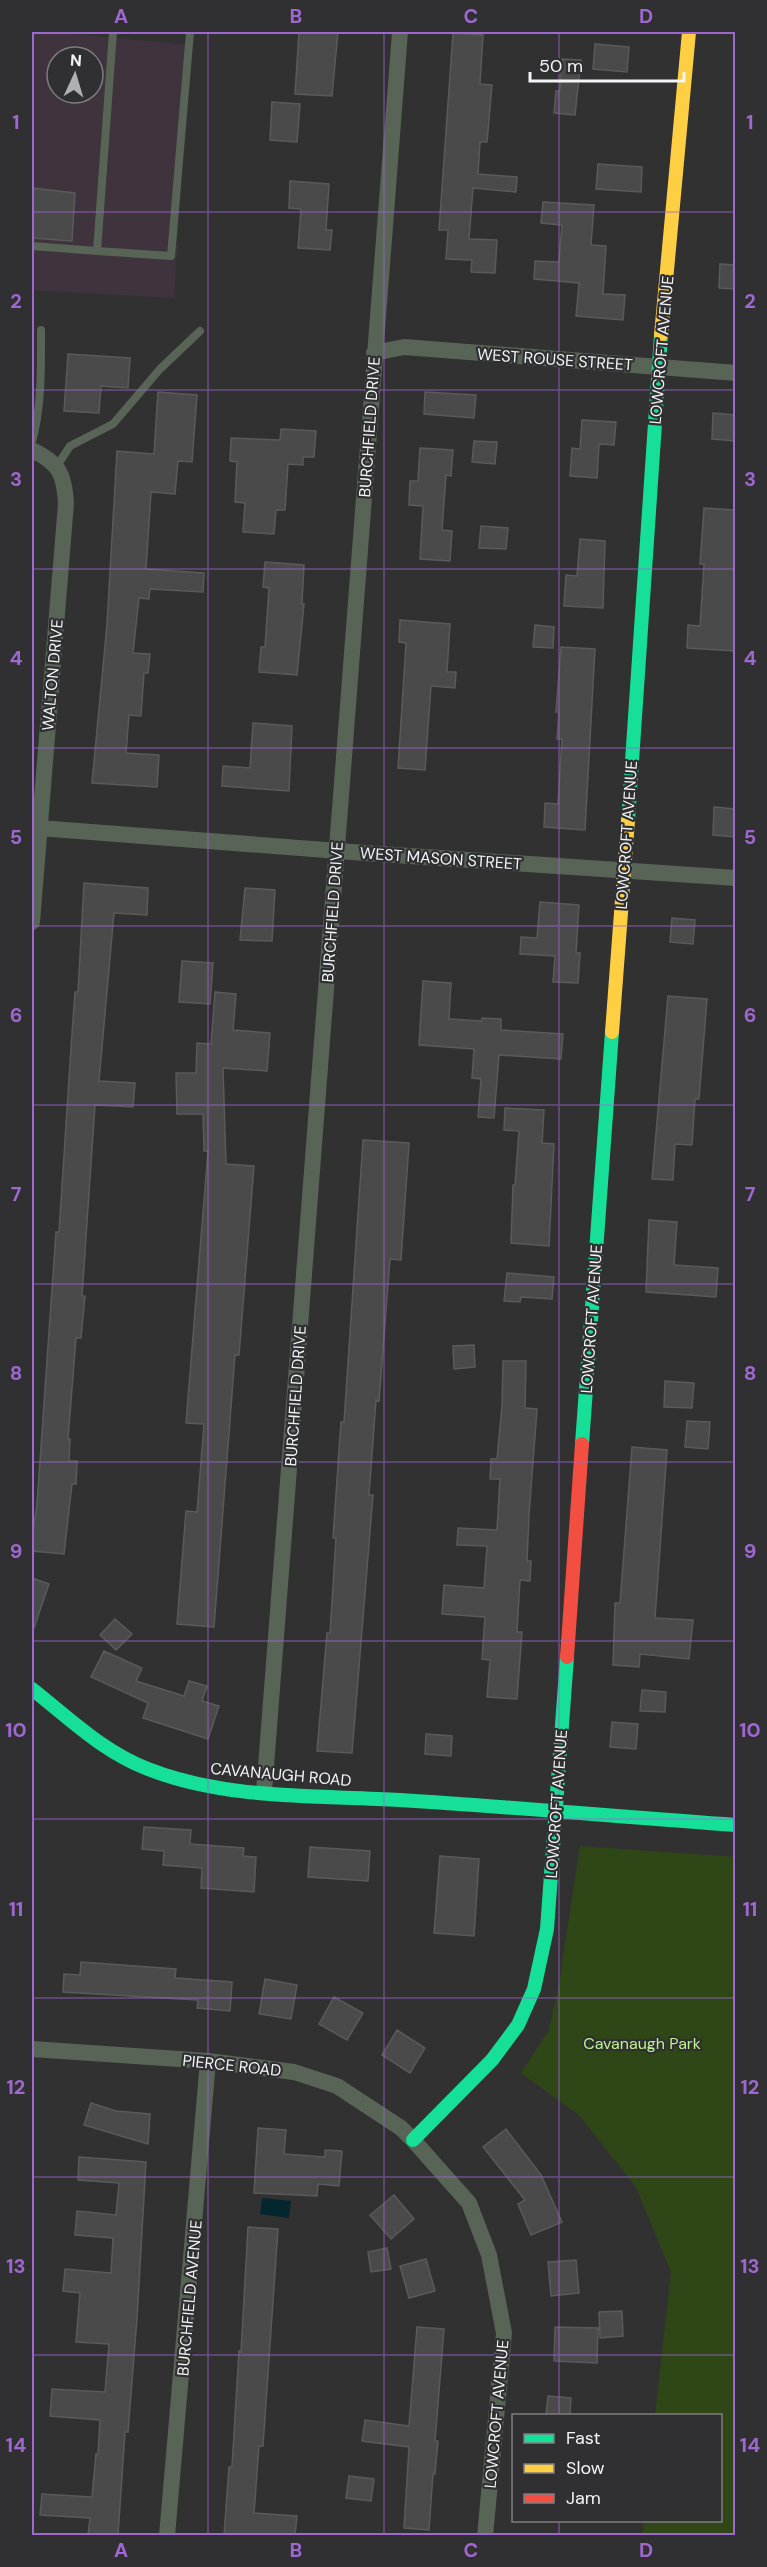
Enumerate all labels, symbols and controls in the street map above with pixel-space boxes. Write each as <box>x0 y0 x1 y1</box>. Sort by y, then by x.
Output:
text: A <box>114 3 128 29</box>
text: B <box>290 3 302 29</box>
text: C <box>464 3 478 29</box>
text: D <box>639 3 653 29</box>
north arrow <box>45 45 105 105</box>
scale bar <box>530 45 684 83</box>
text: N <box>69 50 83 71</box>
text: 50 m <box>539 54 583 78</box>
text: 1 <box>12 109 20 135</box>
text: 1 <box>746 109 754 135</box>
street label: LOWCROFT AVENUE <box>645 275 678 425</box>
text: 2 <box>10 288 22 314</box>
text: 2 <box>744 288 756 314</box>
street label: WEST ROUSE STREET <box>476 344 634 375</box>
street label: BURCHFIELD DRIVE <box>354 356 385 498</box>
text: 3 <box>10 466 22 492</box>
text: 3 <box>744 466 756 492</box>
street label: WALTON DRIVE <box>37 618 68 732</box>
text: 4 <box>10 645 23 671</box>
text: 4 <box>744 645 757 671</box>
street label: LOWCROFT AVENUE <box>611 760 642 910</box>
text: 5 <box>10 824 22 850</box>
text: 5 <box>744 824 756 850</box>
street label: BURCHFIELD DRIVE <box>317 841 348 983</box>
street label: WEST MASON STREET <box>359 842 523 875</box>
text: 6 <box>10 1002 22 1028</box>
text: 6 <box>744 1002 756 1028</box>
text: 7 <box>11 1181 22 1207</box>
text: 7 <box>745 1181 756 1207</box>
street label: LOWCROFT AVENUE <box>576 1244 607 1394</box>
street label: BURCHFIELD DRIVE <box>280 1325 311 1467</box>
text: 8 <box>10 1360 22 1386</box>
text: 8 <box>744 1360 756 1386</box>
text: 9 <box>10 1538 22 1564</box>
text: 9 <box>744 1538 756 1564</box>
text: 10 <box>5 1717 27 1743</box>
text: 10 <box>739 1717 761 1743</box>
street label: LOWCROFT AVENUE <box>541 1729 572 1879</box>
street label: CAVANAUGH ROAD <box>209 1758 352 1791</box>
text: 11 <box>9 1896 23 1922</box>
text: 11 <box>743 1896 757 1922</box>
park label: Cavanaugh Park <box>583 2033 701 2054</box>
street label: PIERCE ROAD <box>182 2050 282 2081</box>
text: 12 <box>7 2074 25 2100</box>
text: 12 <box>741 2074 759 2100</box>
street label: BURCHFIELD AVENUE <box>172 2219 207 2377</box>
text: 13 <box>6 2253 26 2279</box>
text: 13 <box>740 2253 760 2279</box>
street label: LOWCROFT AVENUE <box>480 2339 513 2489</box>
legend <box>512 2414 722 2522</box>
text: Fast <box>566 2426 601 2450</box>
text: 14 <box>6 2432 26 2458</box>
text: 14 <box>740 2432 760 2458</box>
text: Slow <box>566 2456 605 2480</box>
text: Jam <box>566 2486 601 2510</box>
text: A <box>114 2537 128 2563</box>
text: B <box>290 2537 302 2563</box>
text: C <box>464 2537 478 2563</box>
text: D <box>639 2537 653 2563</box>

